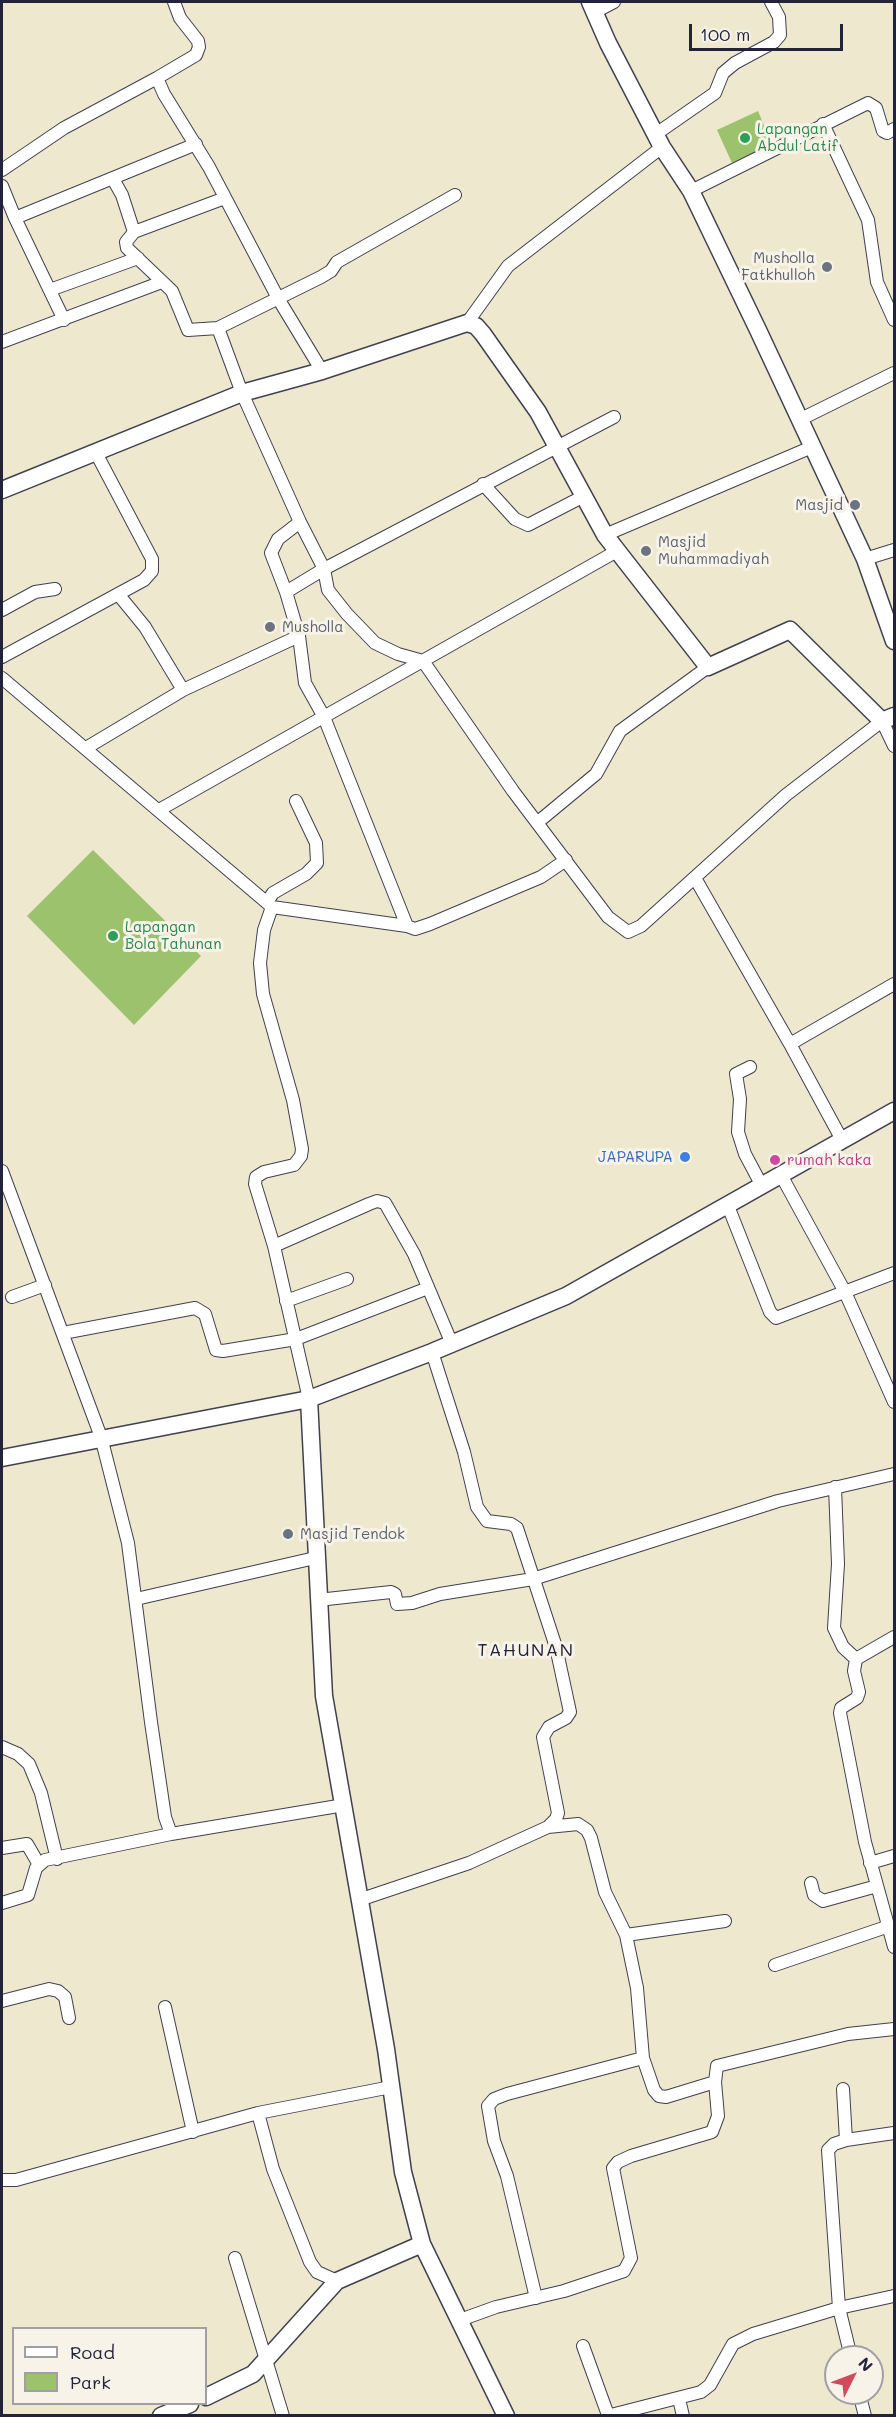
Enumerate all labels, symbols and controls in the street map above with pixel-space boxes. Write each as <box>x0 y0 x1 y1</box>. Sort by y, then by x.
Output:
scale bar <box>692 12 846 50</box>
text: 100 m <box>700 22 750 46</box>
place label: Lapangan Abdul Latif <box>757 120 837 155</box>
marker: Lapangan Abdul Latif <box>738 131 752 145</box>
place label: Musholla Fatkhulloh <box>741 249 815 284</box>
marker: Musholla Fatkhulloh <box>820 260 834 274</box>
place label: Masjid <box>795 496 843 514</box>
marker: Masjid <box>848 498 862 512</box>
place label: Masjid Muhammadiyah <box>658 533 769 568</box>
marker: Masjid Muhammadiyah <box>639 544 653 558</box>
place label: Musholla <box>282 618 344 636</box>
marker: Musholla <box>263 620 277 634</box>
place label: Lapangan Bola Tahunan <box>125 918 221 953</box>
marker: Lapangan Bola Tahunan <box>106 929 120 943</box>
place label: JAPARUPA <box>598 1148 673 1166</box>
marker: JAPARUPA <box>678 1150 692 1164</box>
place label: rumah kaka <box>787 1151 872 1169</box>
marker: rumah kaka <box>768 1153 782 1167</box>
place label: Masjid Tendok <box>300 1525 405 1543</box>
marker: Masjid Tendok <box>281 1527 295 1541</box>
district label: TAHUNAN <box>478 1639 574 1661</box>
legend <box>12 2327 207 2405</box>
text: Road <box>70 2340 115 2364</box>
north arrow <box>824 2345 884 2405</box>
text: N <box>854 2352 878 2376</box>
text: Park <box>70 2370 111 2394</box>

